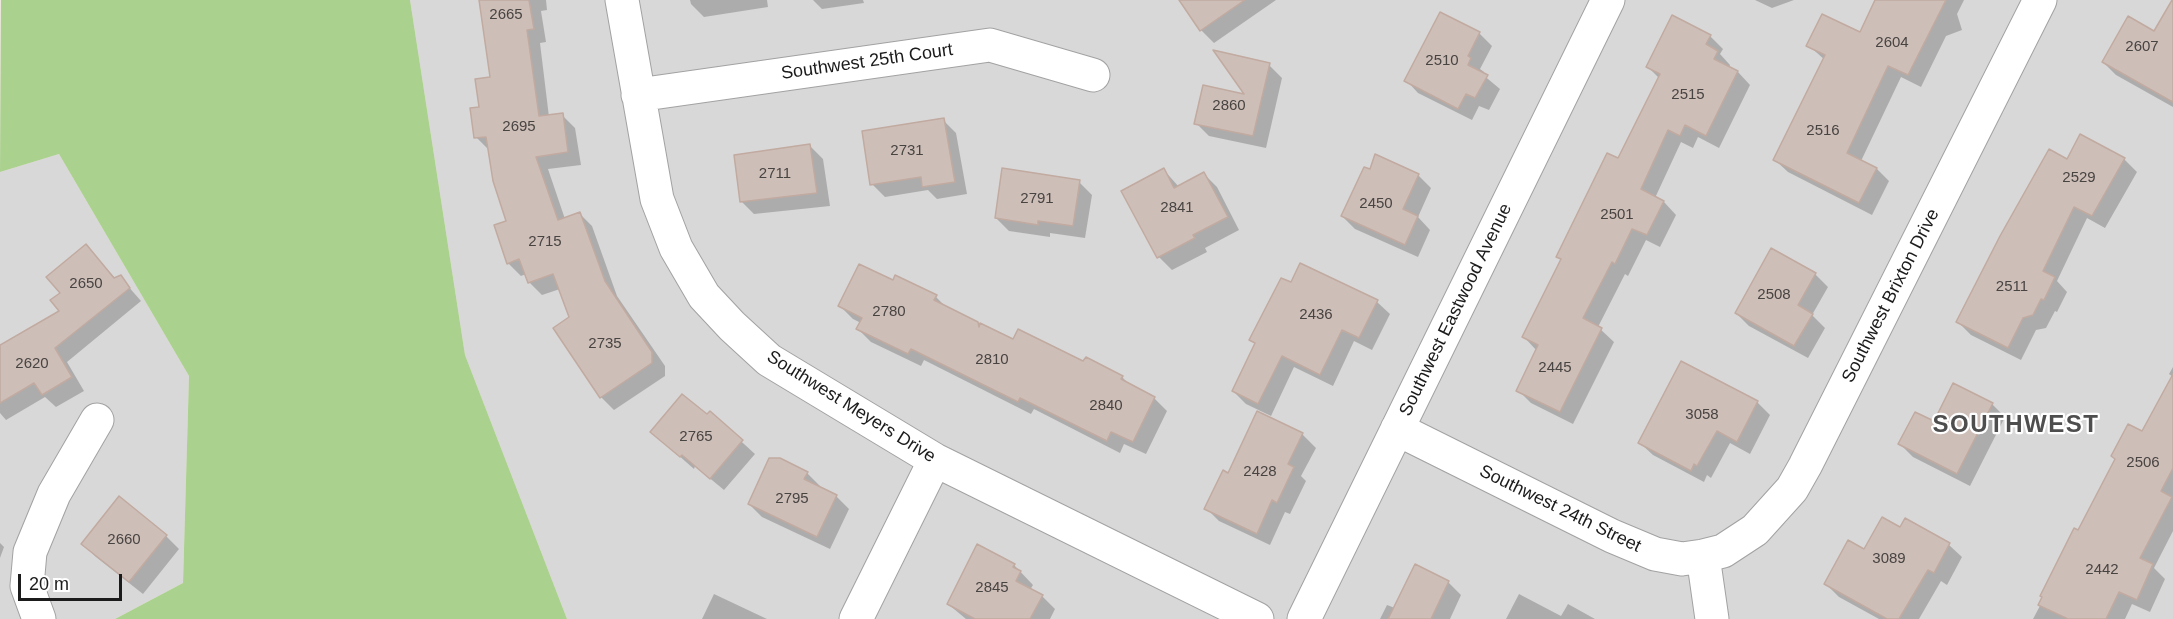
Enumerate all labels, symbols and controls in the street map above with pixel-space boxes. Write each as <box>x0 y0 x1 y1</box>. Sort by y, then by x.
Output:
house number: 2665 <box>489 6 523 24</box>
house number: 2604 <box>1875 34 1909 52</box>
house number: 2607 <box>2125 38 2159 56</box>
street label: Southwest 25th Court <box>780 39 954 85</box>
house number: 2510 <box>1425 52 1459 70</box>
house number: 2515 <box>1671 86 1705 104</box>
house number: 2860 <box>1212 97 1246 115</box>
house number: 2695 <box>502 118 536 136</box>
house number: 2516 <box>1806 122 1840 140</box>
house number: 2731 <box>890 142 924 160</box>
house number: 2711 <box>759 165 791 183</box>
house number: 2529 <box>2062 169 2096 187</box>
house number: 2791 <box>1020 190 1054 208</box>
house number: 2450 <box>1359 195 1393 213</box>
house number: 2841 <box>1160 199 1194 217</box>
street label: Southwest Eastwood Avenue <box>1395 200 1517 420</box>
house number: 2501 <box>1600 206 1634 224</box>
street label: Southwest Brixton Drive <box>1838 206 1944 386</box>
house number: 2715 <box>528 233 562 251</box>
house number: 2650 <box>69 275 103 293</box>
house number: 2511 <box>1996 278 2028 296</box>
house number: 2508 <box>1757 286 1791 304</box>
house number: 2780 <box>872 303 906 321</box>
house number: 2436 <box>1299 306 1333 324</box>
house number: 2735 <box>588 335 622 353</box>
street label: Southwest Meyers Drive <box>763 346 939 468</box>
house number: 2810 <box>975 351 1009 369</box>
house number: 2620 <box>15 355 49 373</box>
house number: 2445 <box>1538 359 1572 377</box>
house number: 2840 <box>1089 397 1123 415</box>
house number: 3058 <box>1685 406 1719 424</box>
district label: SOUTHWEST <box>1933 411 2099 439</box>
house number: 2765 <box>679 428 713 446</box>
house number: 2506 <box>2126 454 2160 472</box>
street label: Southwest 24th Street <box>1476 460 1644 558</box>
house number: 2428 <box>1243 463 1277 481</box>
house number: 2795 <box>775 490 809 508</box>
house number: 2660 <box>107 531 141 549</box>
house number: 3089 <box>1872 550 1906 568</box>
house number: 2442 <box>2085 561 2119 579</box>
scale bar <box>21 562 124 600</box>
text: 20 m <box>29 574 69 594</box>
house number: 2845 <box>975 579 1009 597</box>

